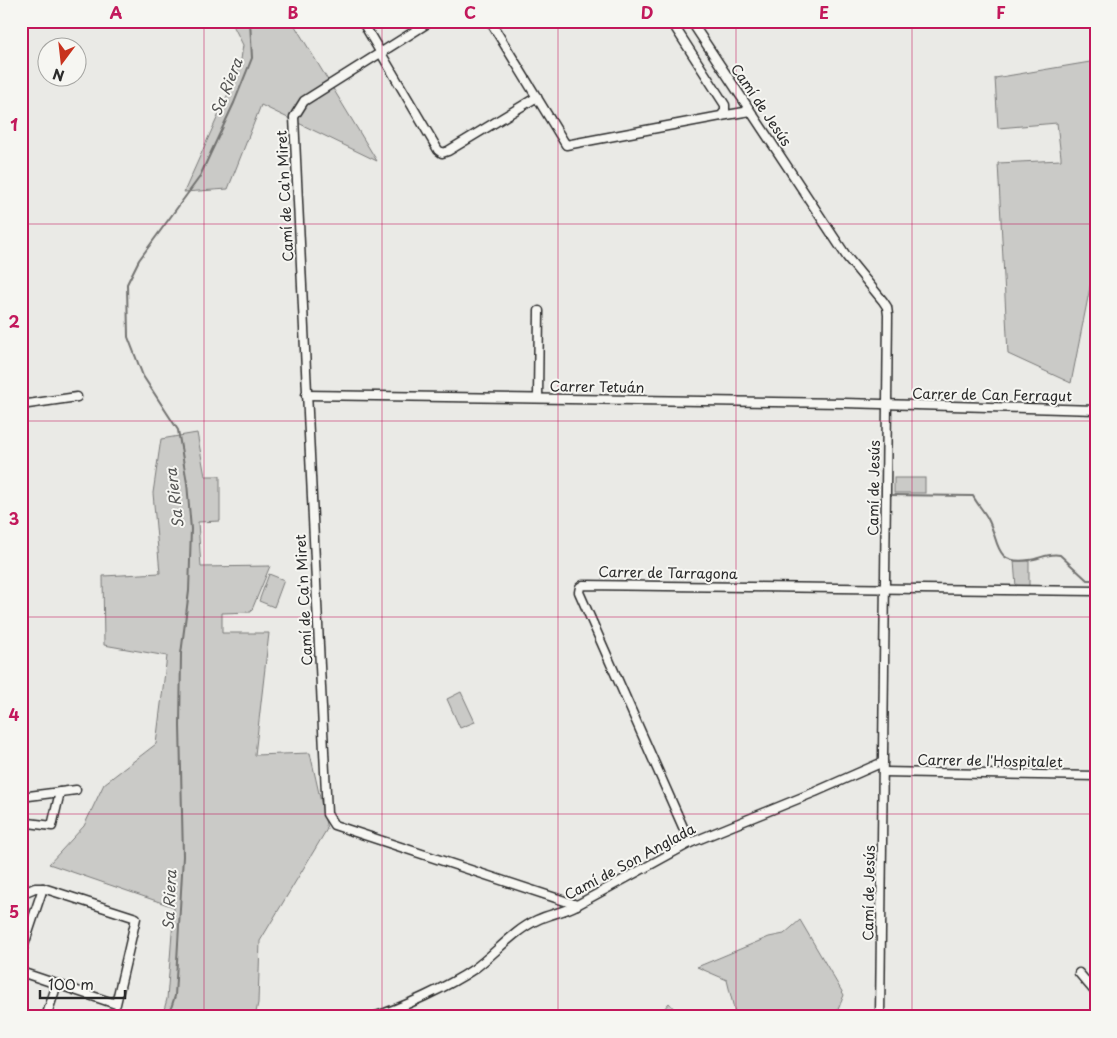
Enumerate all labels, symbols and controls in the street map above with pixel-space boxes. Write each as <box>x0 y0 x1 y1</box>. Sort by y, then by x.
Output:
text: A <box>110 0 123 24</box>
text: B <box>288 0 299 24</box>
text: C <box>464 0 476 24</box>
text: D <box>641 0 653 24</box>
text: E <box>819 0 829 24</box>
text: F <box>996 0 1006 24</box>
north arrow <box>38 38 88 88</box>
water label: Sa Riera <box>204 54 248 119</box>
street label: Camí de Jesús <box>726 59 797 150</box>
text: N <box>50 63 67 87</box>
text: 1 <box>10 112 18 136</box>
street label: Camí de Ca'n Miret <box>271 130 298 262</box>
text: 2 <box>8 309 20 333</box>
street label: Carrer Tetuán <box>549 375 645 398</box>
street label: Carrer de Can Ferragut <box>912 383 1072 406</box>
street label: Camí de Jesús <box>862 440 885 536</box>
water label: Sa Riera <box>158 466 189 529</box>
text: 3 <box>9 506 19 530</box>
street label: Camí de Ca'n Miret <box>290 534 317 666</box>
street label: Carrer de Tarragona <box>598 561 738 584</box>
text: 4 <box>9 702 20 726</box>
street label: Carrer de l'Hospitalet <box>917 749 1063 772</box>
street label: Camí de Son Anglada <box>561 818 699 905</box>
street label: Camí de Jesús <box>857 845 880 941</box>
water label: Sa Riera <box>155 868 182 931</box>
text: 5 <box>9 899 19 923</box>
scale bar <box>40 968 125 1000</box>
text: 100 m <box>48 972 94 995</box>

